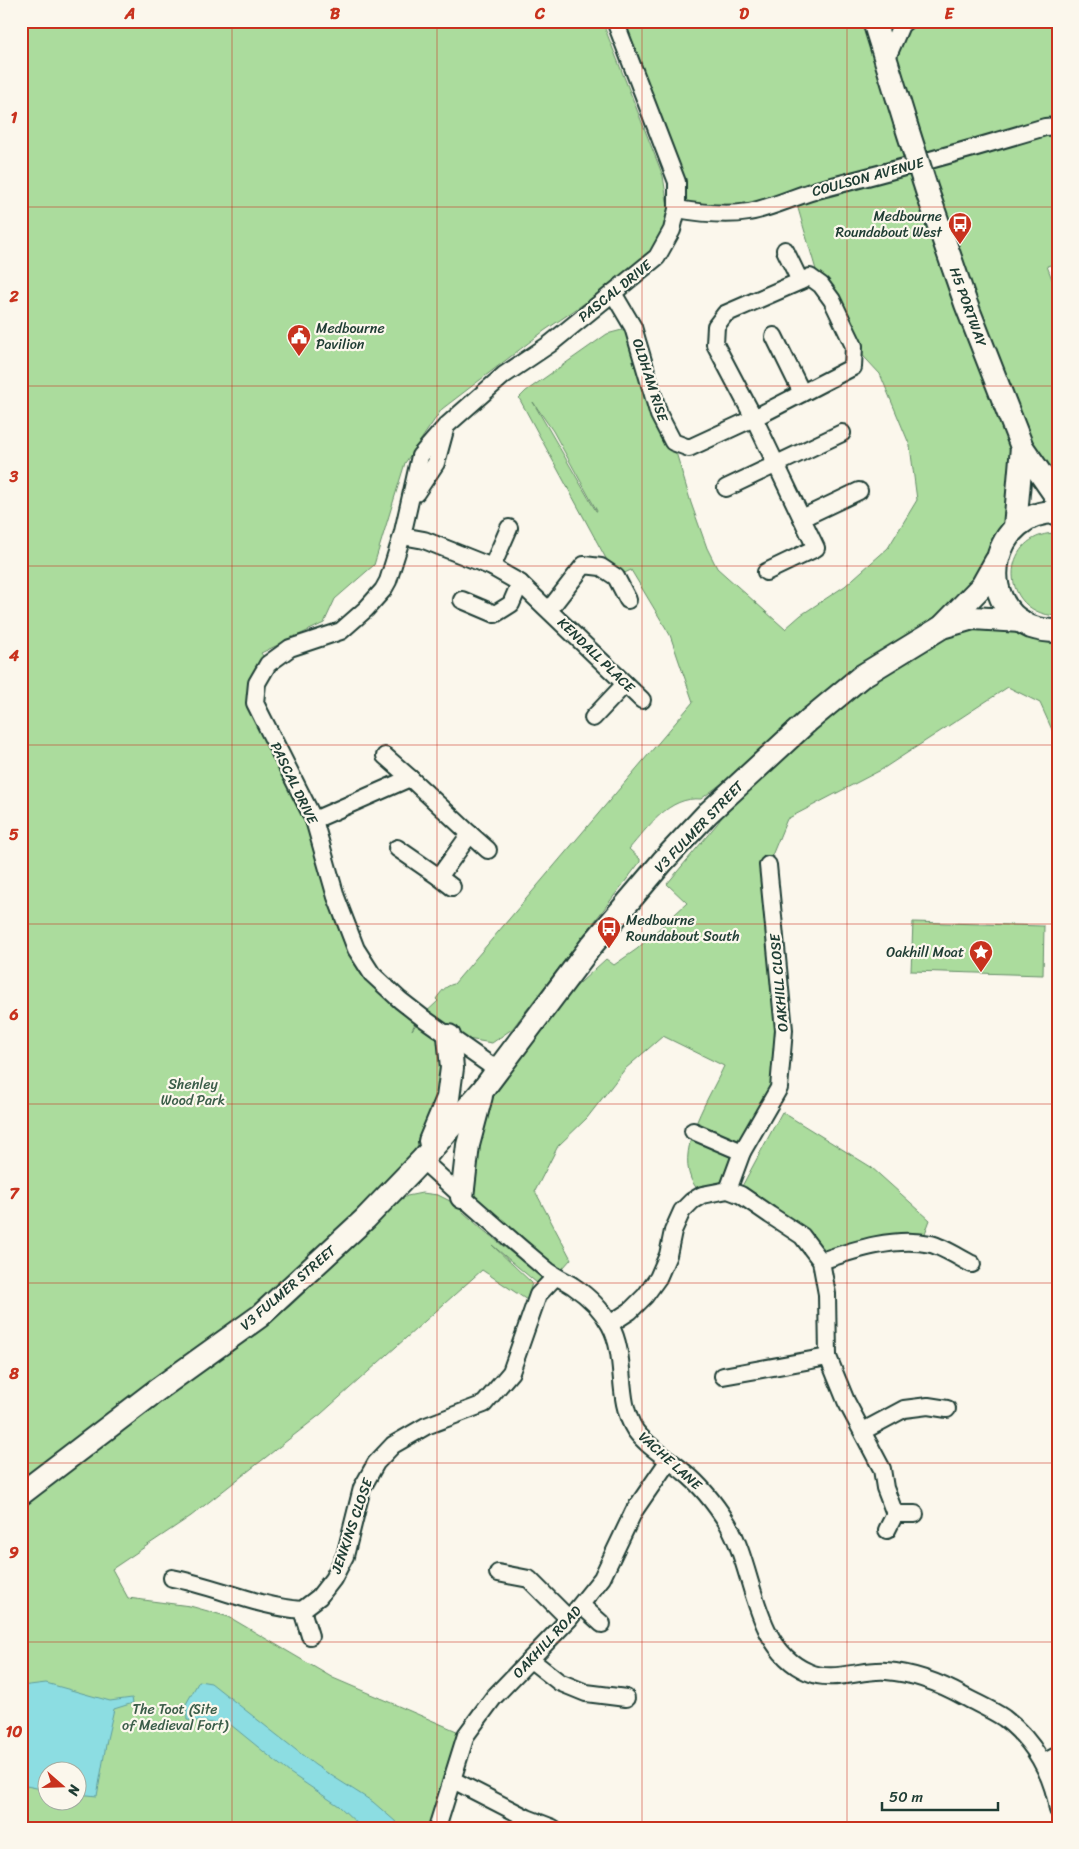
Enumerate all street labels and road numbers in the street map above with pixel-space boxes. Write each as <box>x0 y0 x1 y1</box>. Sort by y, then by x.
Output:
street label: COULSON AVENUE <box>809 150 928 204</box>
street label: PASCAL DRIVE <box>573 253 658 329</box>
street label: H5 PORTWAY <box>942 264 994 351</box>
street label: OLDHAM RISE <box>625 335 676 426</box>
street label: KENDALL PLACE <box>551 611 642 700</box>
street label: PASCAL DRIVE <box>263 738 325 830</box>
street label: V3 FULMER STREET <box>648 774 751 879</box>
street label: OAKHILL CLOSE <box>762 932 796 1033</box>
street label: V3 FULMER STREET <box>234 1238 342 1337</box>
street label: VACHE LANE <box>632 1425 708 1497</box>
street label: JENKINS CLOSE <box>324 1474 380 1578</box>
street label: OAKHILL ROAD <box>506 1599 588 1684</box>

